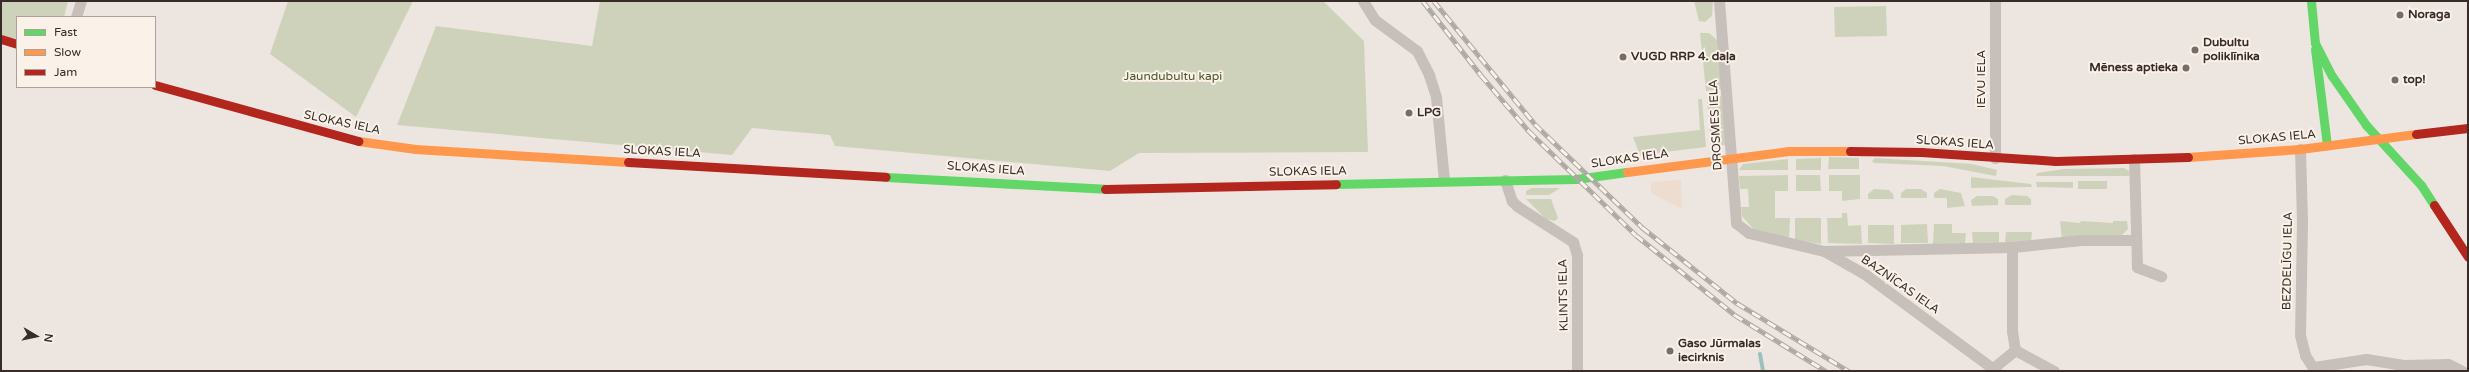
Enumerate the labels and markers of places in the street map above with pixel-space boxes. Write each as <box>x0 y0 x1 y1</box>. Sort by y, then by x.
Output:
place label: Noraga <box>2408 8 2450 22</box>
marker: Noraga <box>2395 10 2405 20</box>
place label: Dubultu poliklīnika <box>2203 36 2260 64</box>
marker: Dubultu poliklīnika <box>2190 45 2200 55</box>
place label: VUGD RRP 4. daļa <box>1631 50 1736 64</box>
marker: VUGD RRP 4. daļa <box>1618 52 1628 62</box>
place label: Mēness aptieka <box>2089 61 2178 75</box>
marker: Mēness aptieka <box>2181 63 2191 73</box>
place label: top! <box>2403 73 2426 87</box>
marker: top! <box>2390 75 2400 85</box>
place label: LPG <box>1417 106 1441 120</box>
marker: LPG <box>1404 108 1414 118</box>
place label: Gaso Jūrmalas iecirknis <box>1678 337 1761 365</box>
marker: Gaso Jūrmalas iecirknis <box>1665 346 1675 356</box>

